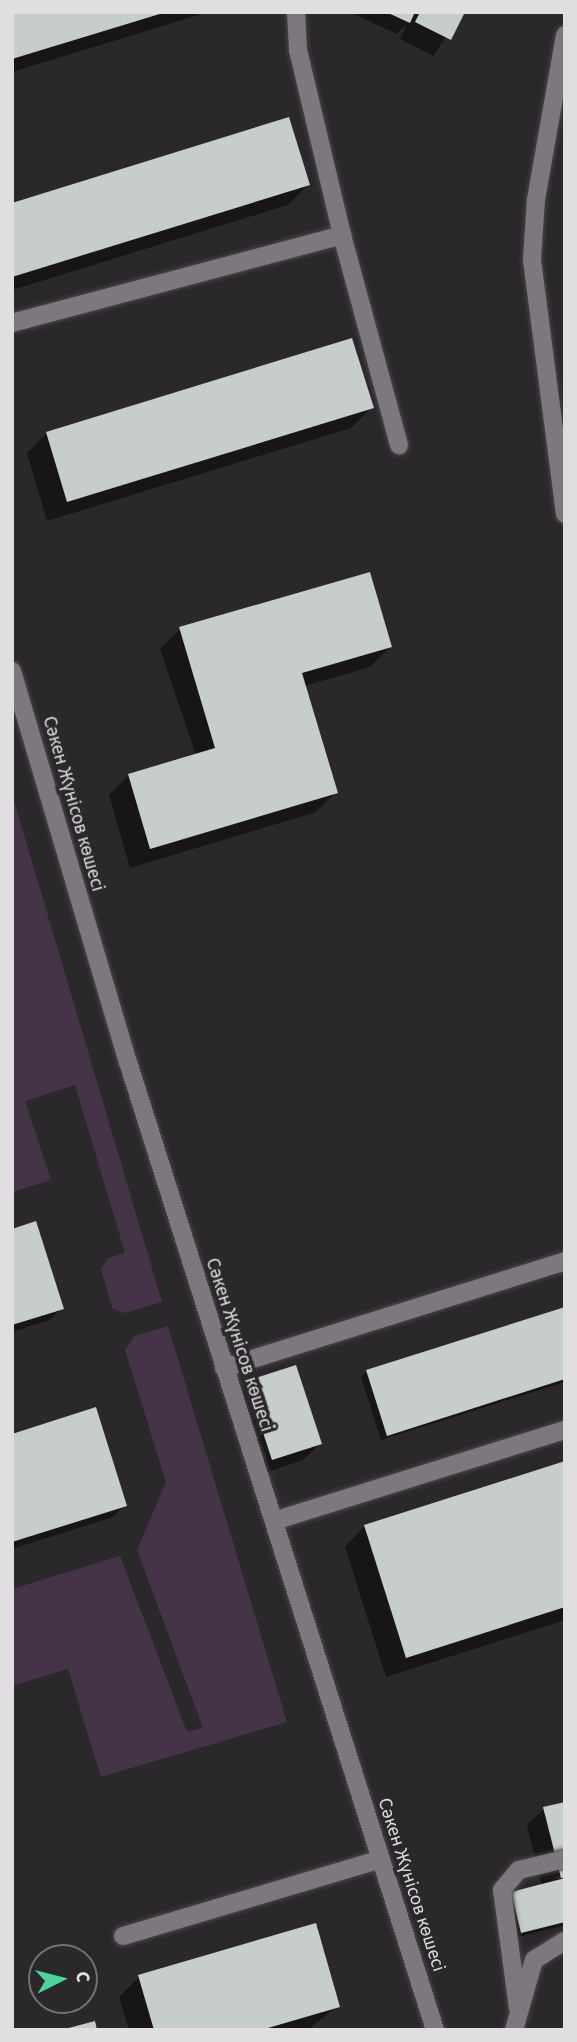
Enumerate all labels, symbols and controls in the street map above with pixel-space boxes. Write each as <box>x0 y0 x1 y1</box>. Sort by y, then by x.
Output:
street label: Сәкен Жүнісов көшесі <box>37 714 109 894</box>
street label: Сәкен Жүнісов көшесі <box>200 1255 278 1435</box>
street label: Сәкен Жүнісов көшесі <box>372 1795 450 1975</box>
north arrow <box>28 1944 98 2014</box>
text: С <box>68 1970 96 1984</box>

